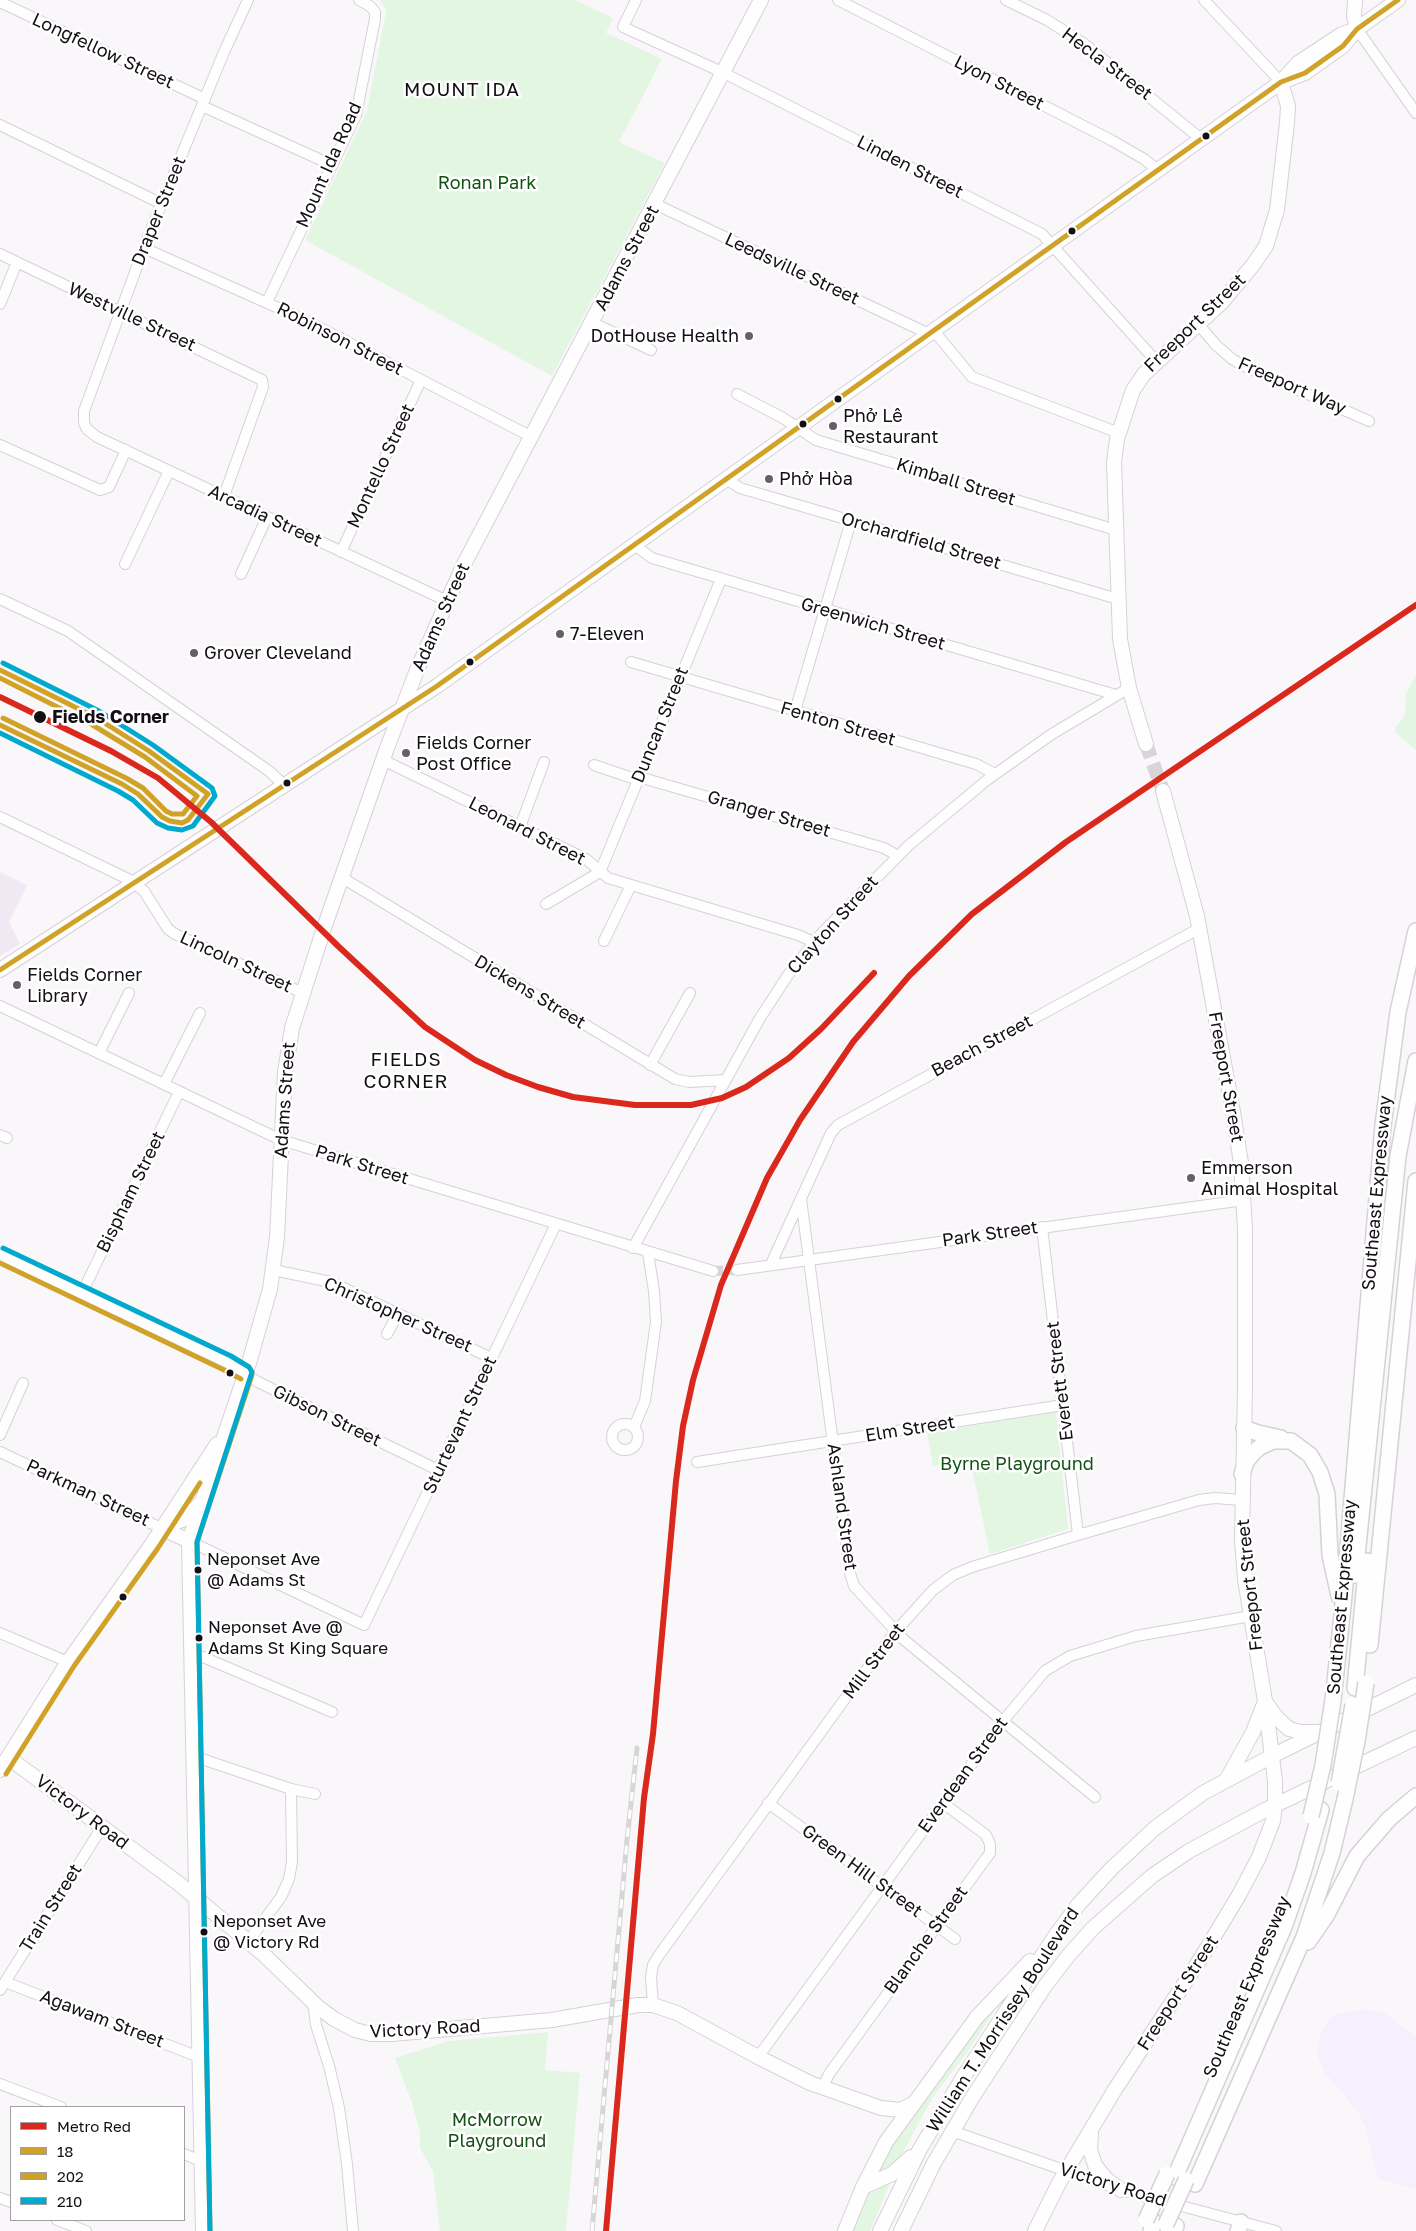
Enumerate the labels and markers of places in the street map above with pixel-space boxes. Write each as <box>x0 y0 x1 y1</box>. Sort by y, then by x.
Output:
unlabelled marker <box>1201 131 1211 141</box>
unlabelled marker <box>1067 226 1077 236</box>
place label: DotHouse Health <box>591 325 739 347</box>
marker: DotHouse Health <box>743 330 755 342</box>
unlabelled marker <box>833 394 843 404</box>
place label: Phở Lê Restaurant <box>843 405 938 448</box>
unlabelled marker <box>798 419 808 429</box>
marker: Phở Lê Restaurant <box>827 420 839 432</box>
place label: Phở Hòa <box>779 468 853 490</box>
marker: Phở Hòa <box>763 473 775 485</box>
place label: 7-Eleven <box>570 623 644 645</box>
marker: 7-Eleven <box>554 628 566 640</box>
place label: Grover Cleveland <box>204 642 352 664</box>
marker: Grover Cleveland <box>188 647 200 659</box>
unlabelled marker <box>465 657 475 667</box>
place label: Fields Corner <box>52 706 169 728</box>
marker: Fields Corner <box>32 709 48 725</box>
place label: Fields Corner Post Office <box>416 732 531 774</box>
marker: Fields Corner Post Office <box>400 747 412 759</box>
unlabelled marker <box>282 778 292 788</box>
place label: Fields Corner Library <box>27 964 142 1006</box>
marker: Fields Corner Library <box>11 979 23 991</box>
place label: Emmerson Animal Hospital <box>1201 1157 1338 1200</box>
marker: Emmerson Animal Hospital <box>1185 1172 1197 1184</box>
unlabelled marker <box>225 1368 235 1378</box>
place label: Neponset Ave @ Adams St <box>207 1550 320 1590</box>
marker: Neponset Ave @ Adams St <box>193 1565 203 1575</box>
unlabelled marker <box>118 1592 128 1602</box>
place label: Neponset Ave @ Adams St King Square <box>208 1618 388 1658</box>
marker: Neponset Ave @ Adams St King Square <box>194 1633 204 1643</box>
place label: Neponset Ave @ Victory Rd <box>213 1912 326 1952</box>
marker: Neponset Ave @ Victory Rd <box>199 1927 209 1937</box>

